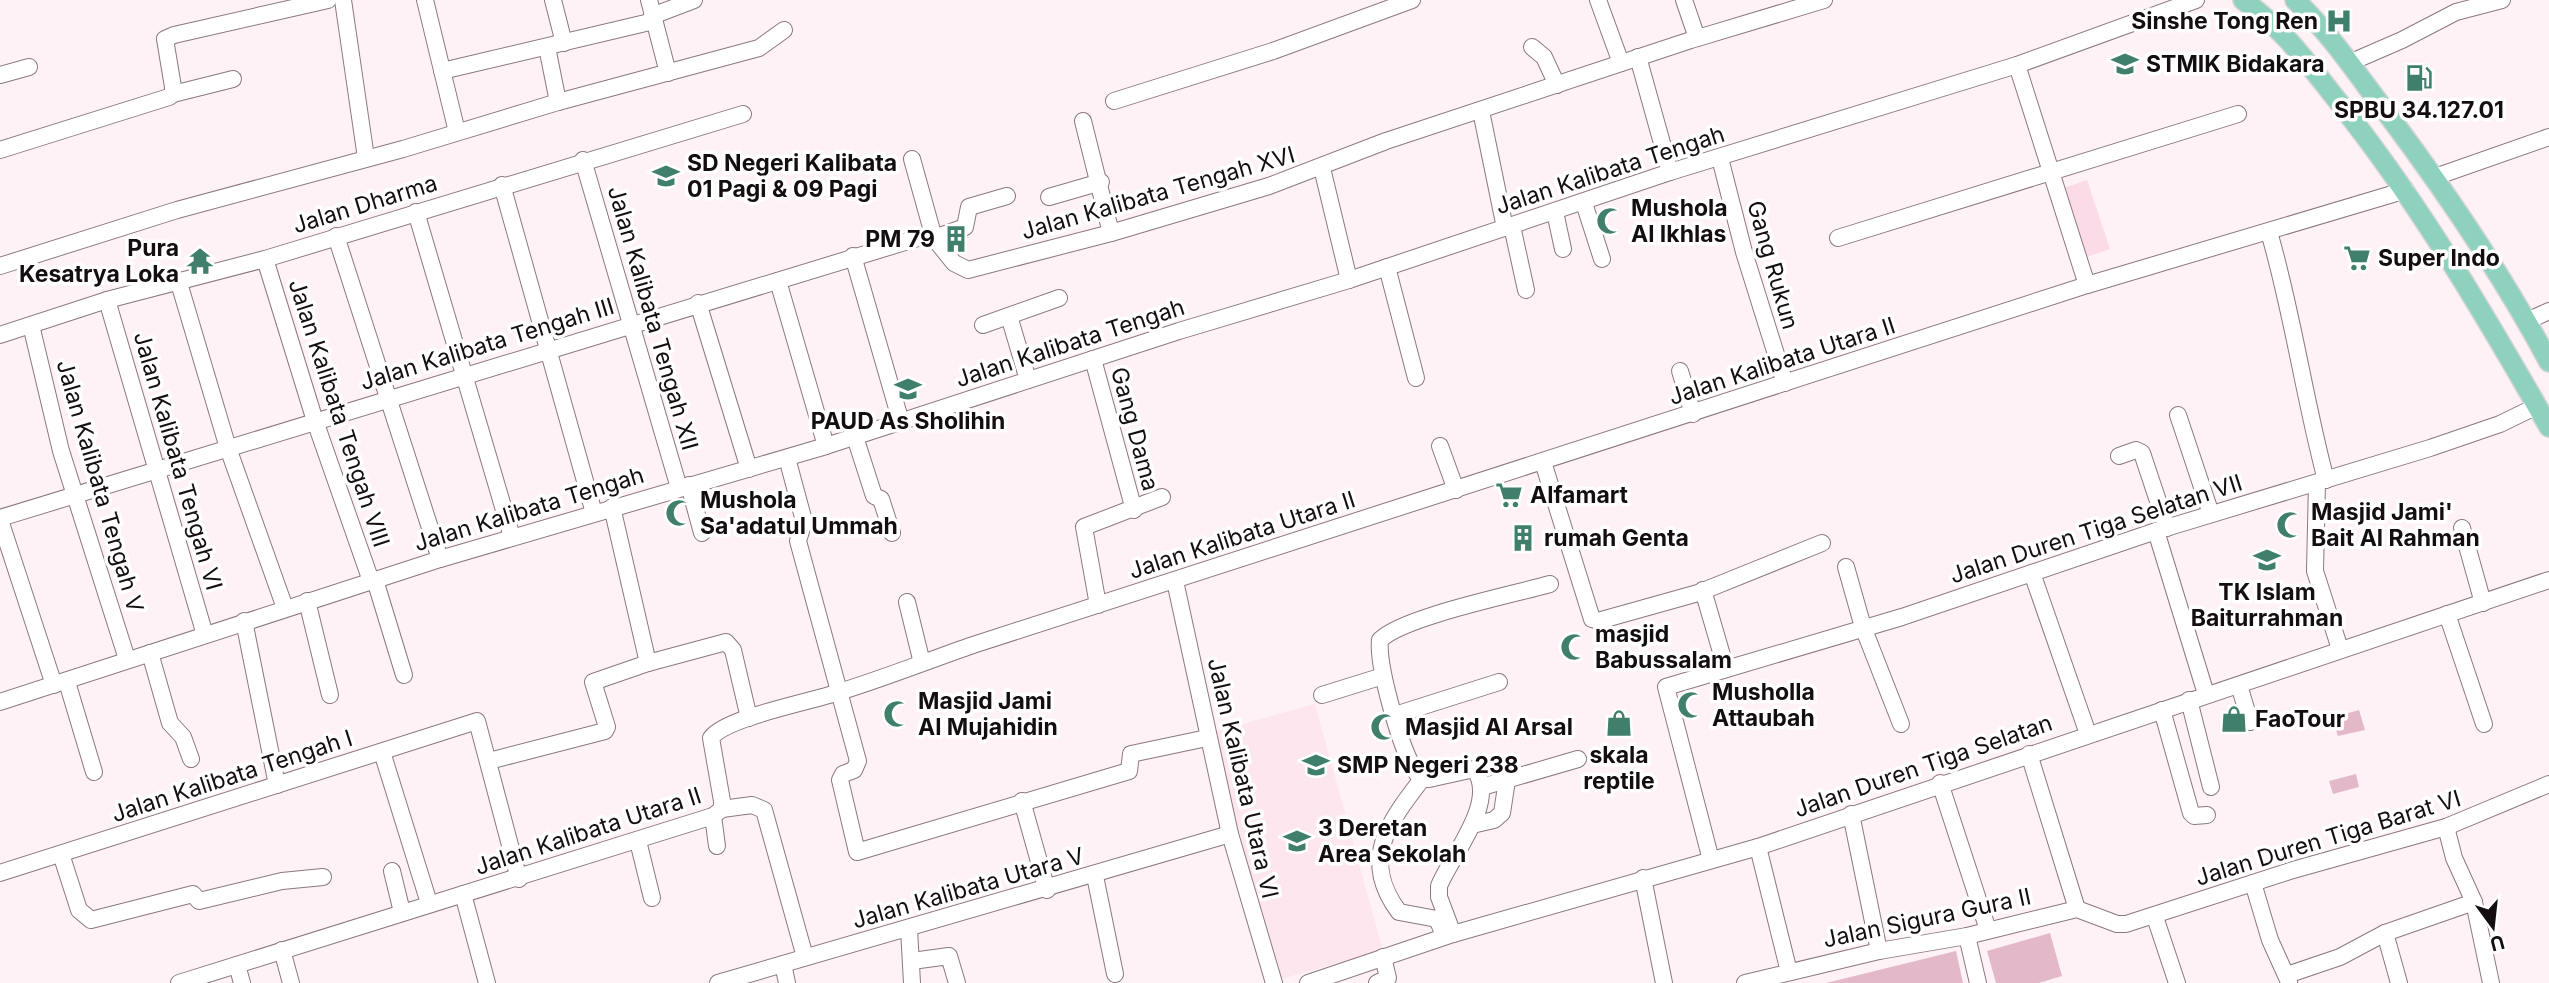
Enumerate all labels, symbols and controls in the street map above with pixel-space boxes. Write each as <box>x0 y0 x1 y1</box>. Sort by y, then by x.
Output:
hospital icon: Sinshe Tong Ren <box>2324 6 2354 36</box>
place label: Sinshe Tong Ren <box>2131 7 2318 35</box>
school or university icon: STMIK Bidakara <box>2110 49 2140 79</box>
place label: STMIK Bidakara <box>2146 50 2325 78</box>
fuel station icon: SPBU 34.127.01 <box>2404 63 2434 93</box>
place label: SPBU 34.127.01 <box>2334 96 2504 124</box>
street label: Jalan Kalibata Tengah <box>1492 120 1728 220</box>
street label: Jalan Kalibata Tengah XVI <box>1018 141 1298 245</box>
place label: SD Negeri Kalibata 01 Pagi & 09 Pagi <box>687 149 897 203</box>
school or university icon: SD Negeri Kalibata 01 Pagi & 09 Pagi <box>651 161 681 191</box>
street label: Jalan Dharma <box>289 169 441 239</box>
street label: Jalan Kalibata Tengah XII <box>602 183 704 453</box>
place label: Mushola Al Ikhlas <box>1631 194 1728 248</box>
street label: Gang Rukun <box>1741 197 1805 333</box>
mosque icon: Mushola Al Ikhlas <box>1595 206 1625 236</box>
building icon: PM 79 <box>941 224 971 254</box>
place label: PM 79 <box>865 225 935 253</box>
place label: Pura Kesatrya Loka <box>19 234 179 288</box>
supermarket icon: Super Indo <box>2342 243 2372 273</box>
place label: Super Indo <box>2378 244 2500 272</box>
temple icon: Pura Kesatrya Loka <box>185 246 215 276</box>
street label: Jalan Kalibata Tengah VIII <box>282 276 396 550</box>
street label: Jalan Kalibata Tengah III <box>357 292 617 396</box>
street label: Jalan Kalibata Tengah <box>952 293 1188 393</box>
street label: Jalan Kalibata Utara II <box>1665 311 1899 411</box>
street label: Jalan Kalibata Tengah VI <box>128 329 228 593</box>
street label: Jalan Kalibata Tengah V <box>51 357 150 616</box>
street label: Gang Dama <box>1105 364 1165 494</box>
school or university icon: PAUD As Sholihin <box>893 374 923 404</box>
place label: PAUD As Sholihin <box>811 407 1005 435</box>
street label: Jalan Kalibata Tengah <box>411 461 647 557</box>
street label: Jalan Duren Tiga Selatan VII <box>1946 468 2246 590</box>
supermarket icon: Alfamart <box>1494 480 1524 510</box>
place label: Alfamart <box>1530 481 1629 509</box>
street label: Jalan Kalibata Utara II <box>1125 485 1359 585</box>
place label: Mushola Sa'adatul Ummah <box>700 486 898 540</box>
mosque icon: Mushola Sa'adatul Ummah <box>664 498 694 528</box>
place label: Masjid Jami' Bait Al Rahman <box>2311 498 2480 552</box>
mosque icon: Masjid Jami' Bait Al Rahman <box>2275 510 2305 540</box>
building icon: rumah Genta <box>1508 523 1538 553</box>
place label: rumah Genta <box>1544 524 1689 552</box>
school or university icon: TK Islam Baiturrahman <box>2252 545 2282 575</box>
place label: TK Islam Baiturrahman <box>2191 578 2343 632</box>
place label: masjid Babussalam <box>1595 620 1732 674</box>
mosque icon: masjid Babussalam <box>1559 632 1589 662</box>
street label: Jalan Kalibata Utara VI <box>1202 655 1284 901</box>
place label: Musholla Attaubah <box>1712 678 1815 732</box>
place label: Masjid Jami Al Mujahidin <box>918 687 1058 741</box>
mosque icon: Musholla Attaubah <box>1676 690 1706 720</box>
mosque icon: Masjid Jami Al Mujahidin <box>882 699 912 729</box>
shop icon: FaoTour <box>2219 704 2249 734</box>
place label: FaoTour <box>2255 705 2345 733</box>
shop icon: skala reptile <box>1604 708 1634 738</box>
street label: Jalan Duren Tiga Selatan <box>1790 709 2056 823</box>
mosque icon: Masjid Al Arsal <box>1369 712 1399 742</box>
place label: Masjid Al Arsal <box>1405 713 1573 741</box>
street label: Jalan Kalibata Tengah I <box>108 724 356 828</box>
place label: skala reptile <box>1583 741 1655 795</box>
school or university icon: SMP Negeri 238 <box>1301 750 1331 780</box>
place label: SMP Negeri 238 <box>1337 751 1519 779</box>
street label: Jalan Kalibata Utara II <box>471 781 705 881</box>
street label: Jalan Duren Tiga Barat VI <box>2192 784 2464 892</box>
place label: 3 Deretan Area Sekolah <box>1318 814 1466 868</box>
school or university icon: 3 Deretan Area Sekolah <box>1282 826 1312 856</box>
street label: Jalan Kalibata Utara V <box>849 841 1087 935</box>
street label: Jalan Sigura Gura II <box>1820 882 2034 954</box>
north arrow <box>2458 892 2528 962</box>
text: U <box>2488 930 2507 956</box>

